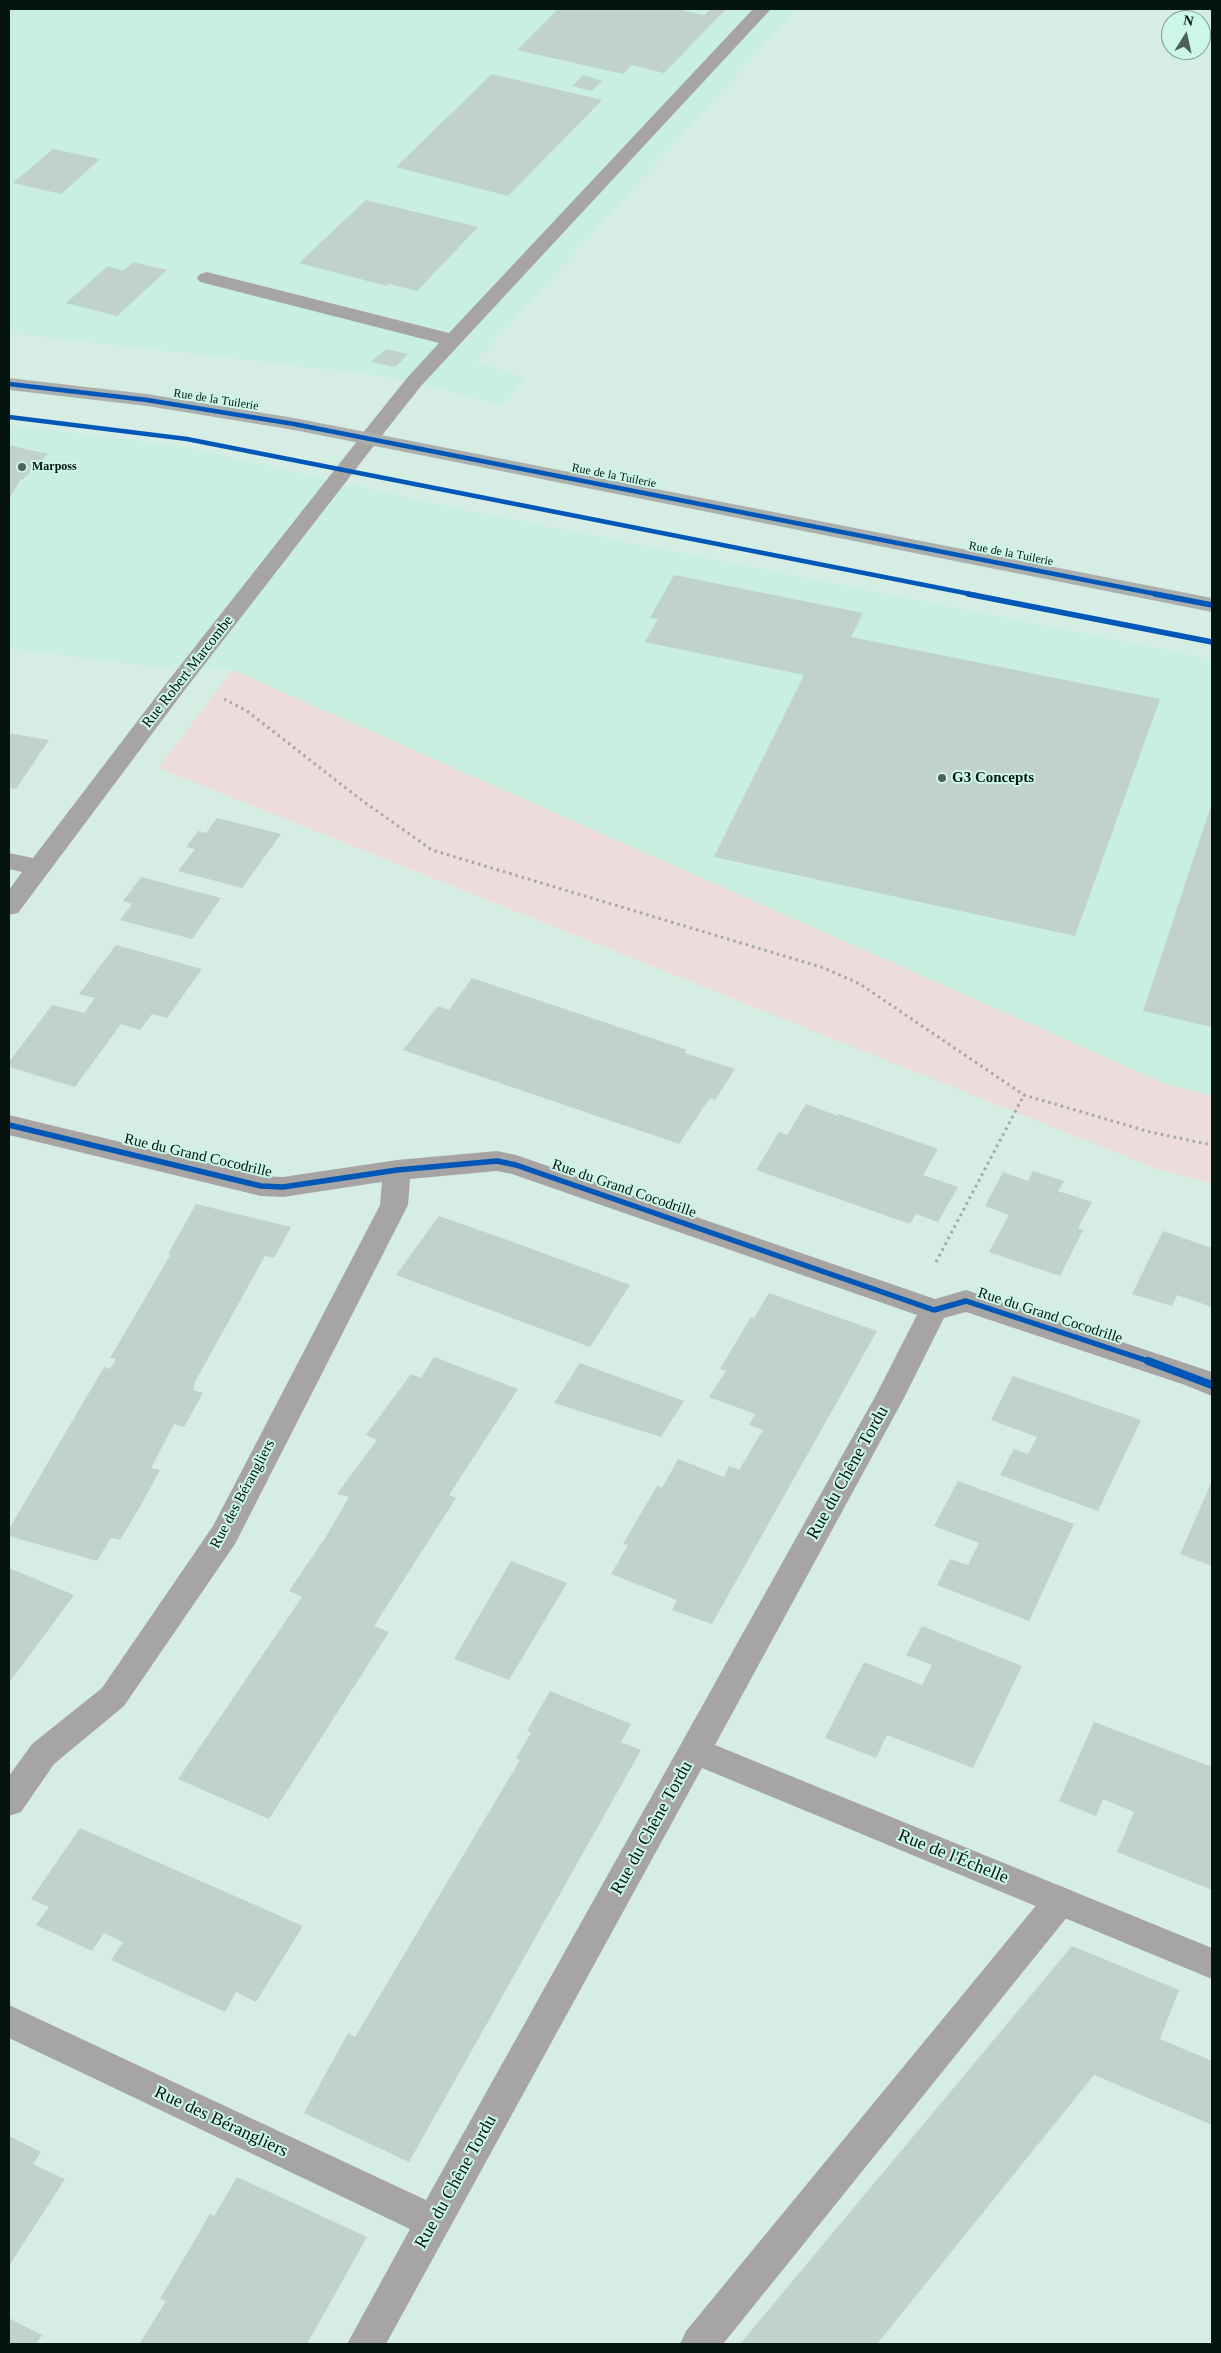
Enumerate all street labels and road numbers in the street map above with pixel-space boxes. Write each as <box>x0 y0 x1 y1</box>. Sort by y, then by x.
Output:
street label: Rue de la Tuilerie <box>172 386 260 414</box>
street label: Rue de la Tuilerie <box>570 461 658 491</box>
street label: Rue de la Tuilerie <box>967 539 1055 569</box>
street label: Rue Robert Marcombe <box>139 612 237 732</box>
street label: Rue du Grand Cocodrille <box>122 1130 274 1182</box>
street label: Rue du Grand Cocodrille <box>550 1156 698 1222</box>
street label: Rue du Grand Cocodrille <box>975 1284 1125 1348</box>
street label: Rue du Chêne Tordu <box>802 1403 894 1543</box>
street label: Rue des Bérangliers <box>207 1436 279 1552</box>
street label: Rue du Chêne Tordu <box>606 1758 698 1898</box>
street label: Rue de l'Échelle <box>895 1825 1011 1889</box>
street label: Rue des Bérangliers <box>151 2082 291 2162</box>
street label: Rue du Chêne Tordu <box>410 2112 502 2252</box>

